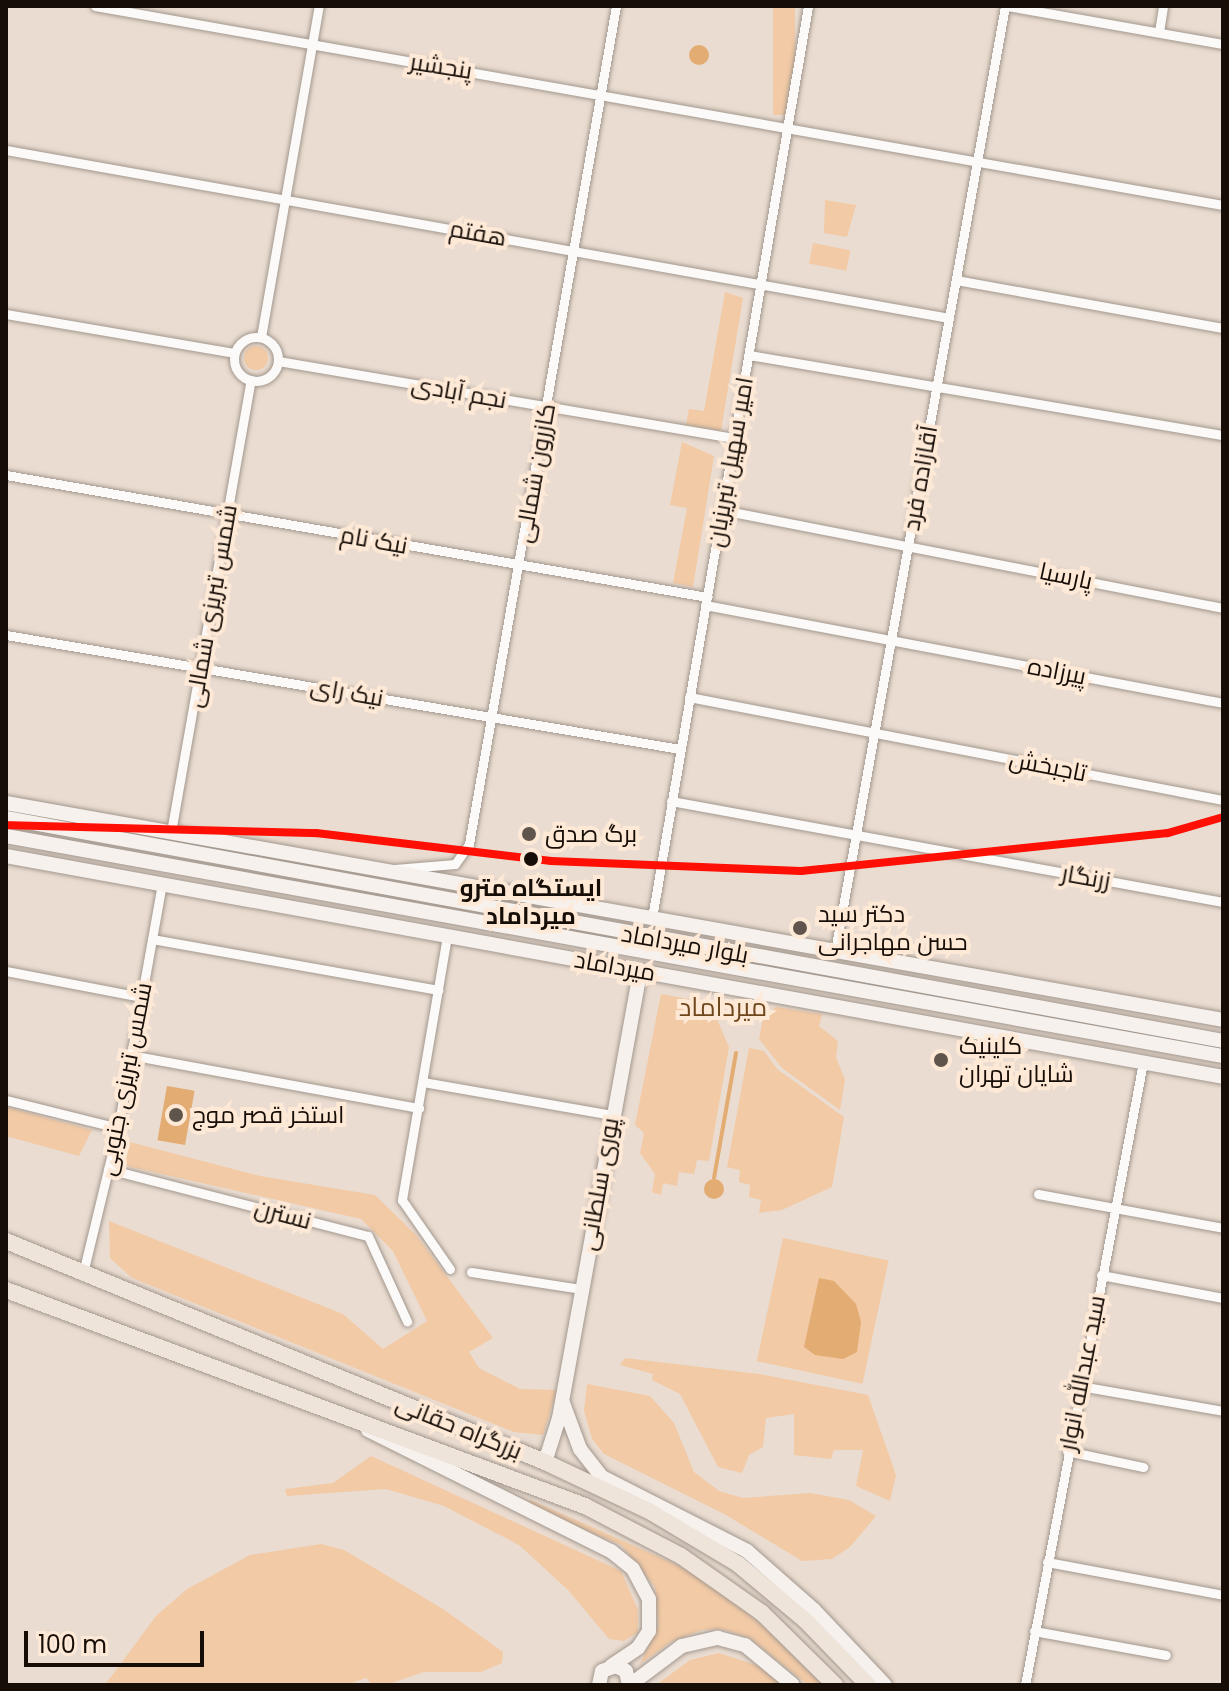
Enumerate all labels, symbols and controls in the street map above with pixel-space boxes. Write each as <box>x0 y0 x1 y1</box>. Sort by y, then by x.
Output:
street label: پنجشیر <box>408 47 474 85</box>
street label: هفتم <box>447 214 509 252</box>
street label: نجم آبادی <box>409 369 509 415</box>
street label: امیر سهیل تبریزیان <box>701 375 759 549</box>
street label: کازرون شمالی <box>509 401 561 545</box>
street label: آقازاده فرد <box>897 423 943 533</box>
street label: شمس تبریزی شمالی <box>179 502 243 710</box>
street label: نیک نام <box>338 520 410 560</box>
street label: پارسیا <box>1037 556 1095 596</box>
street label: پیرزاده <box>1025 651 1089 691</box>
street label: نیک رای <box>308 671 386 713</box>
street label: تاجبخش <box>1007 744 1089 788</box>
place label: برگ صدق <box>545 820 637 848</box>
marker: برگ صدق <box>520 825 538 843</box>
marker: ایستگاه مترو میرداماد <box>520 848 542 870</box>
street label: زرنگار <box>1059 859 1113 895</box>
place label: ایستگاه مترو میرداماد <box>460 874 602 930</box>
place label: دکتر سید حسن مهاجرانی <box>818 900 968 956</box>
marker: دکتر سید حسن مهاجرانی <box>789 917 811 939</box>
street label: بلوار میرداماد <box>619 919 751 969</box>
street label: میرداماد <box>572 945 658 987</box>
street label: شمس تبریزی جنوبی <box>92 980 158 1178</box>
district label: میرداماد <box>679 992 767 1024</box>
place label: کلینیک شایان تهران <box>959 1032 1074 1088</box>
marker: کلینیک شایان تهران <box>930 1049 952 1071</box>
place label: استخر قصر موج <box>192 1101 344 1129</box>
marker: استخر قصر موج <box>167 1106 185 1124</box>
street label: پوری سلطانی <box>573 1115 625 1253</box>
street label: نسترن <box>252 1193 314 1235</box>
street label: سید عبدالله انوار <box>1053 1293 1111 1453</box>
street label: بزرگراه حقانی <box>392 1389 526 1465</box>
scale bar <box>28 1615 208 1665</box>
text: 100 m <box>38 1628 107 1661</box>

